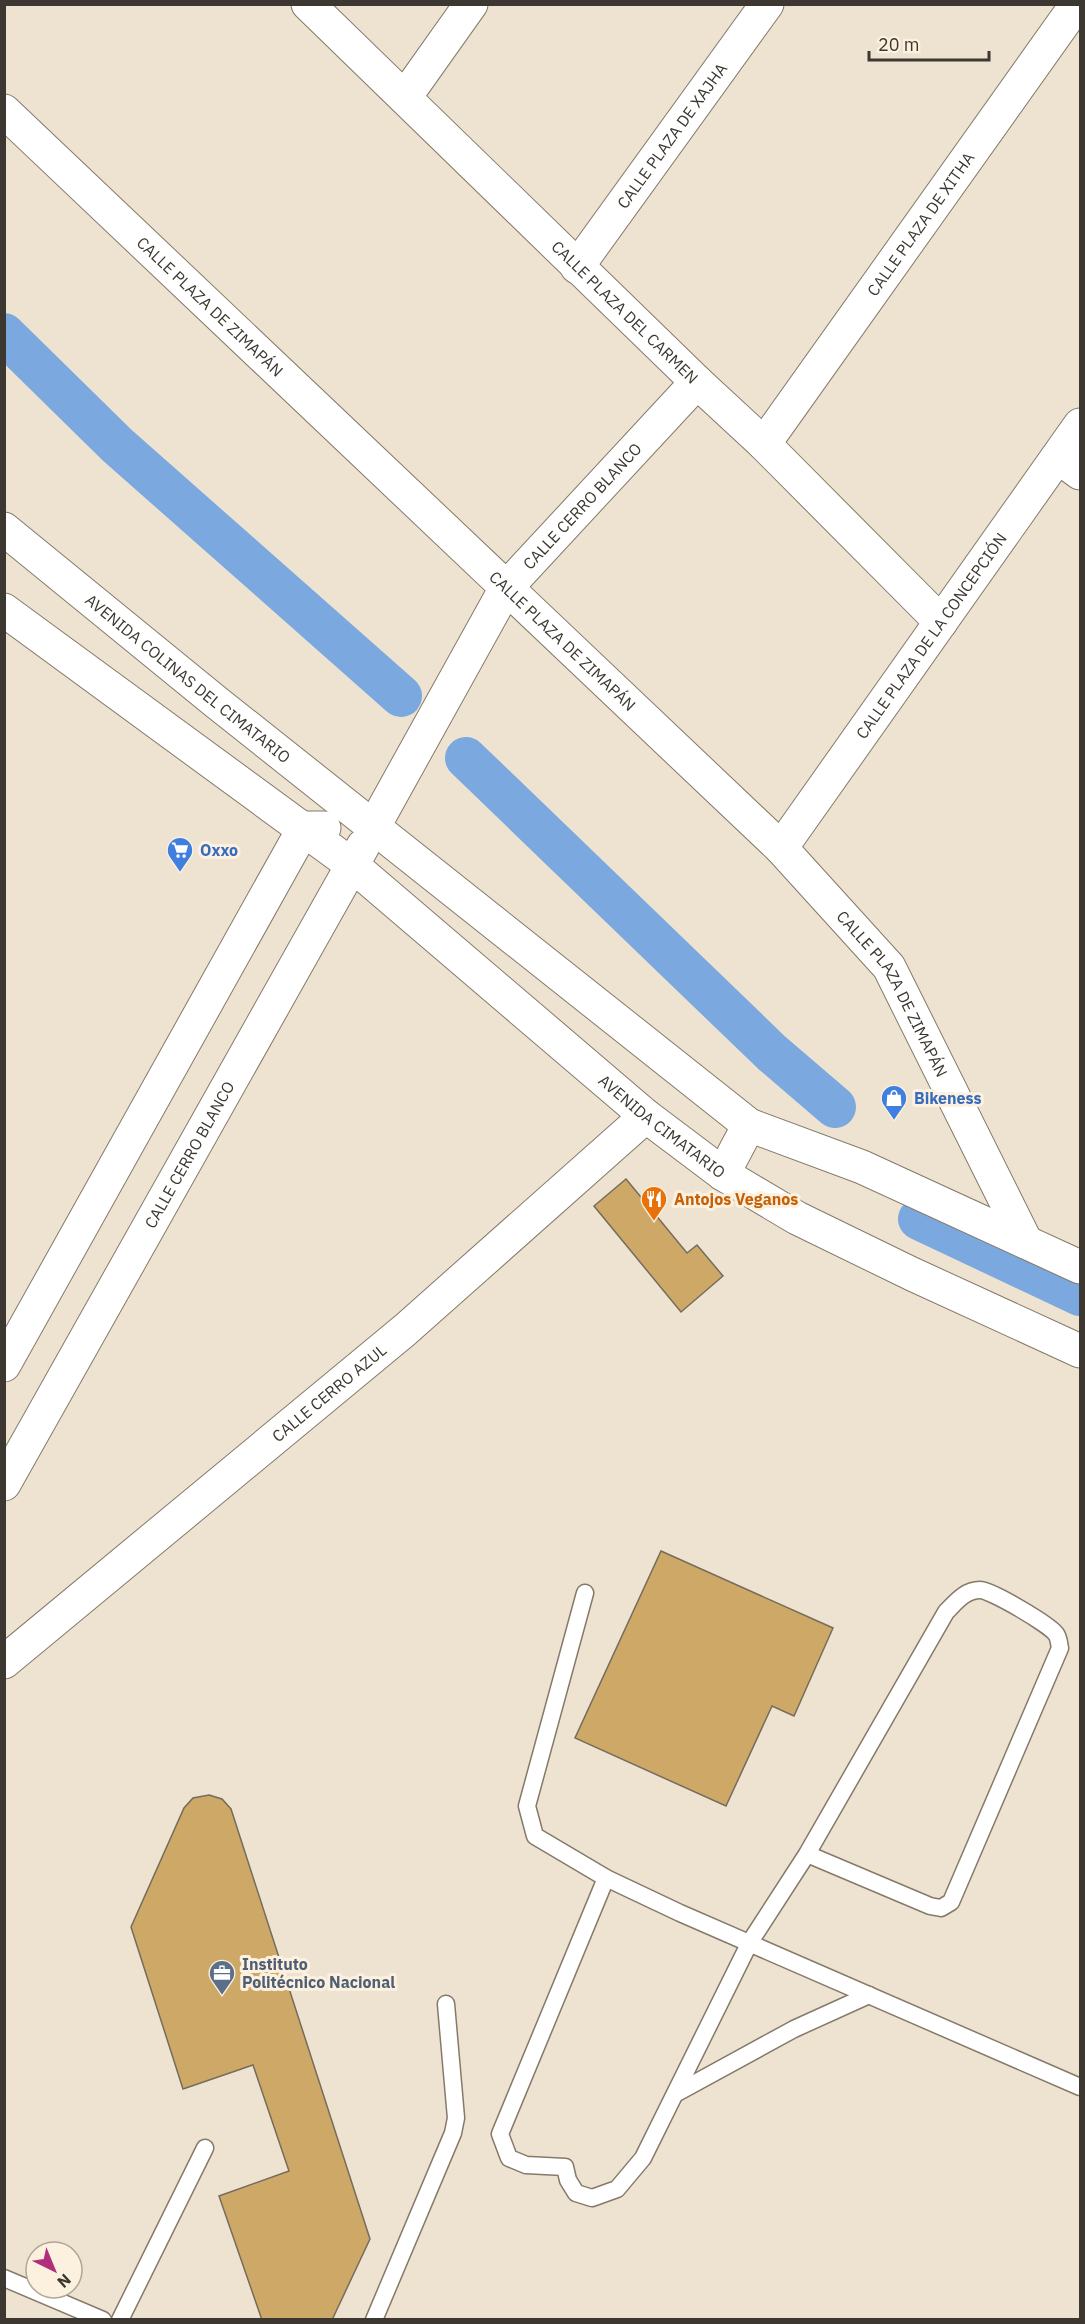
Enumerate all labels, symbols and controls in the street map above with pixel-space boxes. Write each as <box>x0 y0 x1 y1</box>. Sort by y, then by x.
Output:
scale bar <box>869 24 989 62</box>
text: 20 m <box>878 33 920 56</box>
street label: CALLE PLAZA DE XAJHA <box>613 59 731 212</box>
street label: CALLE PLAZA DE XITHA <box>863 148 978 300</box>
street label: CALLE PLAZA DE ZIMAPÁN <box>133 232 287 381</box>
street label: CALLE PLAZA DEL CARMEN <box>547 236 703 388</box>
street label: CALLE CERRO BLANCO <box>518 438 646 573</box>
street label: CALLE PLAZA DE LA CONCEPCIÓN <box>851 529 1011 743</box>
street label: CALLE PLAZA DE ZIMAPÁN <box>485 567 640 715</box>
street label: AVENIDA COLINAS DEL CIMATARIO <box>81 590 295 767</box>
supermarket icon: Oxxo <box>165 835 195 873</box>
place label: Oxxo <box>200 840 238 860</box>
street label: CALLE PLAZA DE ZIMAPÁN <box>833 906 952 1080</box>
street label: AVENIDA CIMATARIO <box>595 1070 729 1182</box>
street label: CALLE CERRO BLANCO <box>140 1078 239 1232</box>
shop icon: Bikeness <box>879 1083 909 1121</box>
place label: Bikeness <box>914 1088 982 1108</box>
restaurant icon: Antojos Veganos <box>639 1184 669 1222</box>
place label: Antojos Veganos <box>674 1189 798 1209</box>
street label: CALLE CERRO AZUL <box>268 1340 390 1446</box>
place label: Instituto Politécnico Nacional <box>242 1954 395 1992</box>
office icon: Instituto Politécnico Nacional <box>207 1958 237 1996</box>
north arrow <box>24 2240 84 2300</box>
text: N <box>53 2270 75 2292</box>

